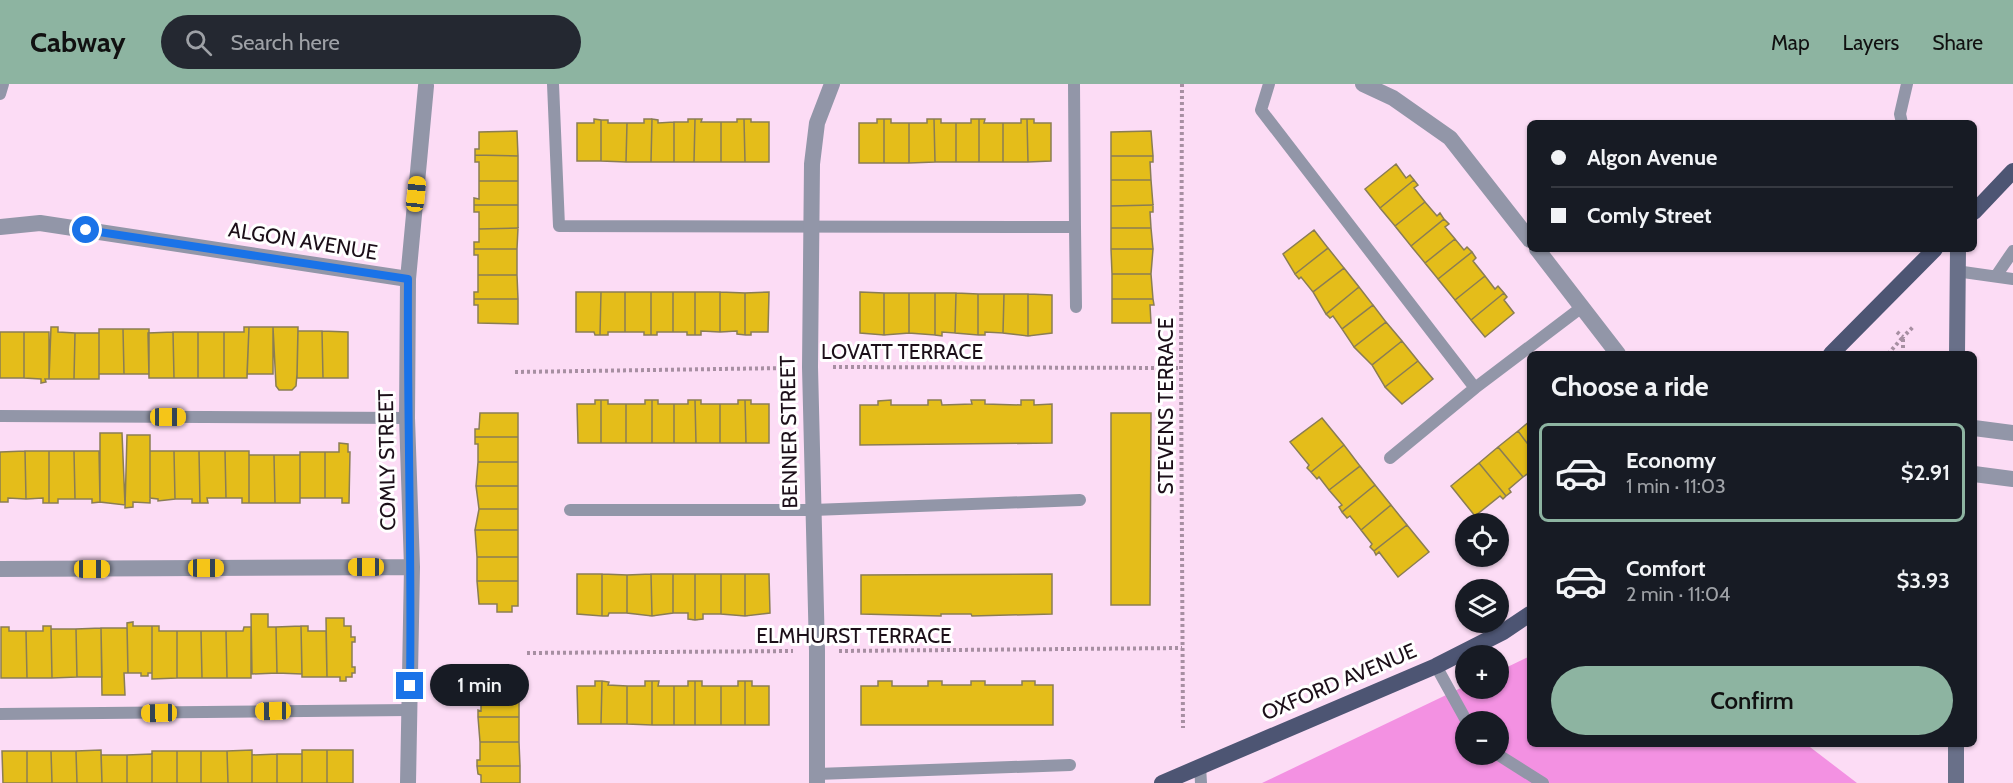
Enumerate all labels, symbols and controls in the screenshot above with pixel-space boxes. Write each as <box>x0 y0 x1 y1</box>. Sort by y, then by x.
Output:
search box <box>161 15 581 69</box>
text: Cabway <box>30 25 125 59</box>
icon: search <box>182 26 215 59</box>
text: Search here <box>230 29 340 56</box>
text: Map <box>1771 30 1810 55</box>
text: Layers <box>1843 30 1899 55</box>
text: Share <box>1932 30 1983 55</box>
text: Algon Avenue <box>1587 144 1717 171</box>
car <box>405 175 427 213</box>
text: Comly Street <box>1587 202 1712 229</box>
route start <box>72 216 99 243</box>
street label: ALGON AVENUE <box>227 216 379 265</box>
street label: STEVENS TERRACE <box>1153 318 1178 494</box>
street label: LOVATT TERRACE <box>821 339 983 364</box>
street label: BENNER STREET <box>775 355 802 509</box>
text: Choose a ride <box>1551 370 1709 403</box>
street label: COMLY STREET <box>373 389 400 531</box>
car <box>150 408 186 426</box>
icon: car <box>1554 446 1608 500</box>
text: Economy <box>1626 447 1716 474</box>
text: $2.91 <box>1901 459 1950 486</box>
text: 1 min · 11:03 <box>1626 474 1726 498</box>
map controls <box>1455 513 1509 765</box>
button: locate <box>1455 513 1509 567</box>
icon: car <box>1554 554 1608 608</box>
text: Comfort <box>1626 555 1705 582</box>
car <box>348 558 384 576</box>
car <box>188 559 224 577</box>
car <box>74 560 110 578</box>
text: $3.93 <box>1896 567 1950 594</box>
button: layers <box>1455 579 1509 633</box>
text: 2 min · 11:04 <box>1626 582 1730 606</box>
street label: ELMHURST TERRACE <box>756 623 952 648</box>
street label: OXFORD AVENUE <box>1258 638 1420 725</box>
button: + <box>1455 645 1509 699</box>
callout: 1 min <box>431 665 530 707</box>
button: Confirm <box>1551 666 1953 735</box>
route end <box>396 672 423 699</box>
text: 1 min <box>457 673 502 697</box>
car <box>255 702 291 720</box>
car <box>141 704 177 722</box>
button: − <box>1455 711 1509 765</box>

